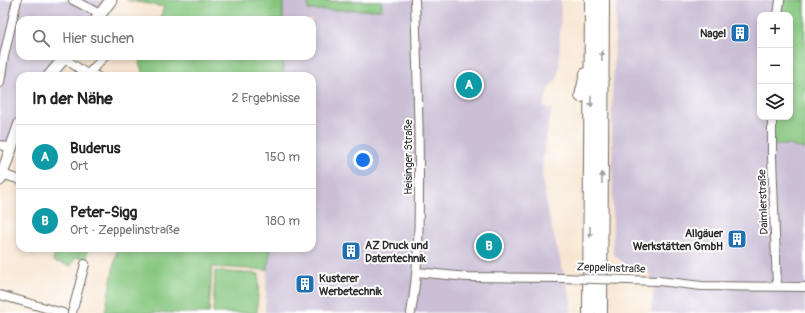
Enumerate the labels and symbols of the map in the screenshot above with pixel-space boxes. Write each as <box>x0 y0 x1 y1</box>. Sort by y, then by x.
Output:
building icon: Nagel <box>729 22 751 44</box>
place label: Nagel <box>700 27 726 40</box>
one-way arrow <box>599 49 605 62</box>
pin: A <box>456 70 482 100</box>
one-way arrow <box>588 96 594 109</box>
street label: Heisinger Straße <box>402 119 415 195</box>
your location <box>353 150 373 170</box>
street label: Daimlerstraße <box>755 169 771 235</box>
one-way arrow <box>599 171 605 184</box>
one-way arrow <box>587 226 593 239</box>
place label: Allgäuer Werkstätten GmbH <box>633 227 724 253</box>
building icon: Allgäuer Werkstätten GmbH <box>726 228 748 250</box>
pin: B <box>476 231 502 261</box>
place label: AZ Druck und Datentechnik <box>365 239 428 265</box>
building icon: AZ Druck und Datentechnik <box>340 240 362 262</box>
street label: Zeppelinstraße <box>576 260 646 276</box>
place label: Kusterer Werbetechnik <box>319 272 382 298</box>
building icon: Kusterer Werbetechnik <box>294 273 316 295</box>

